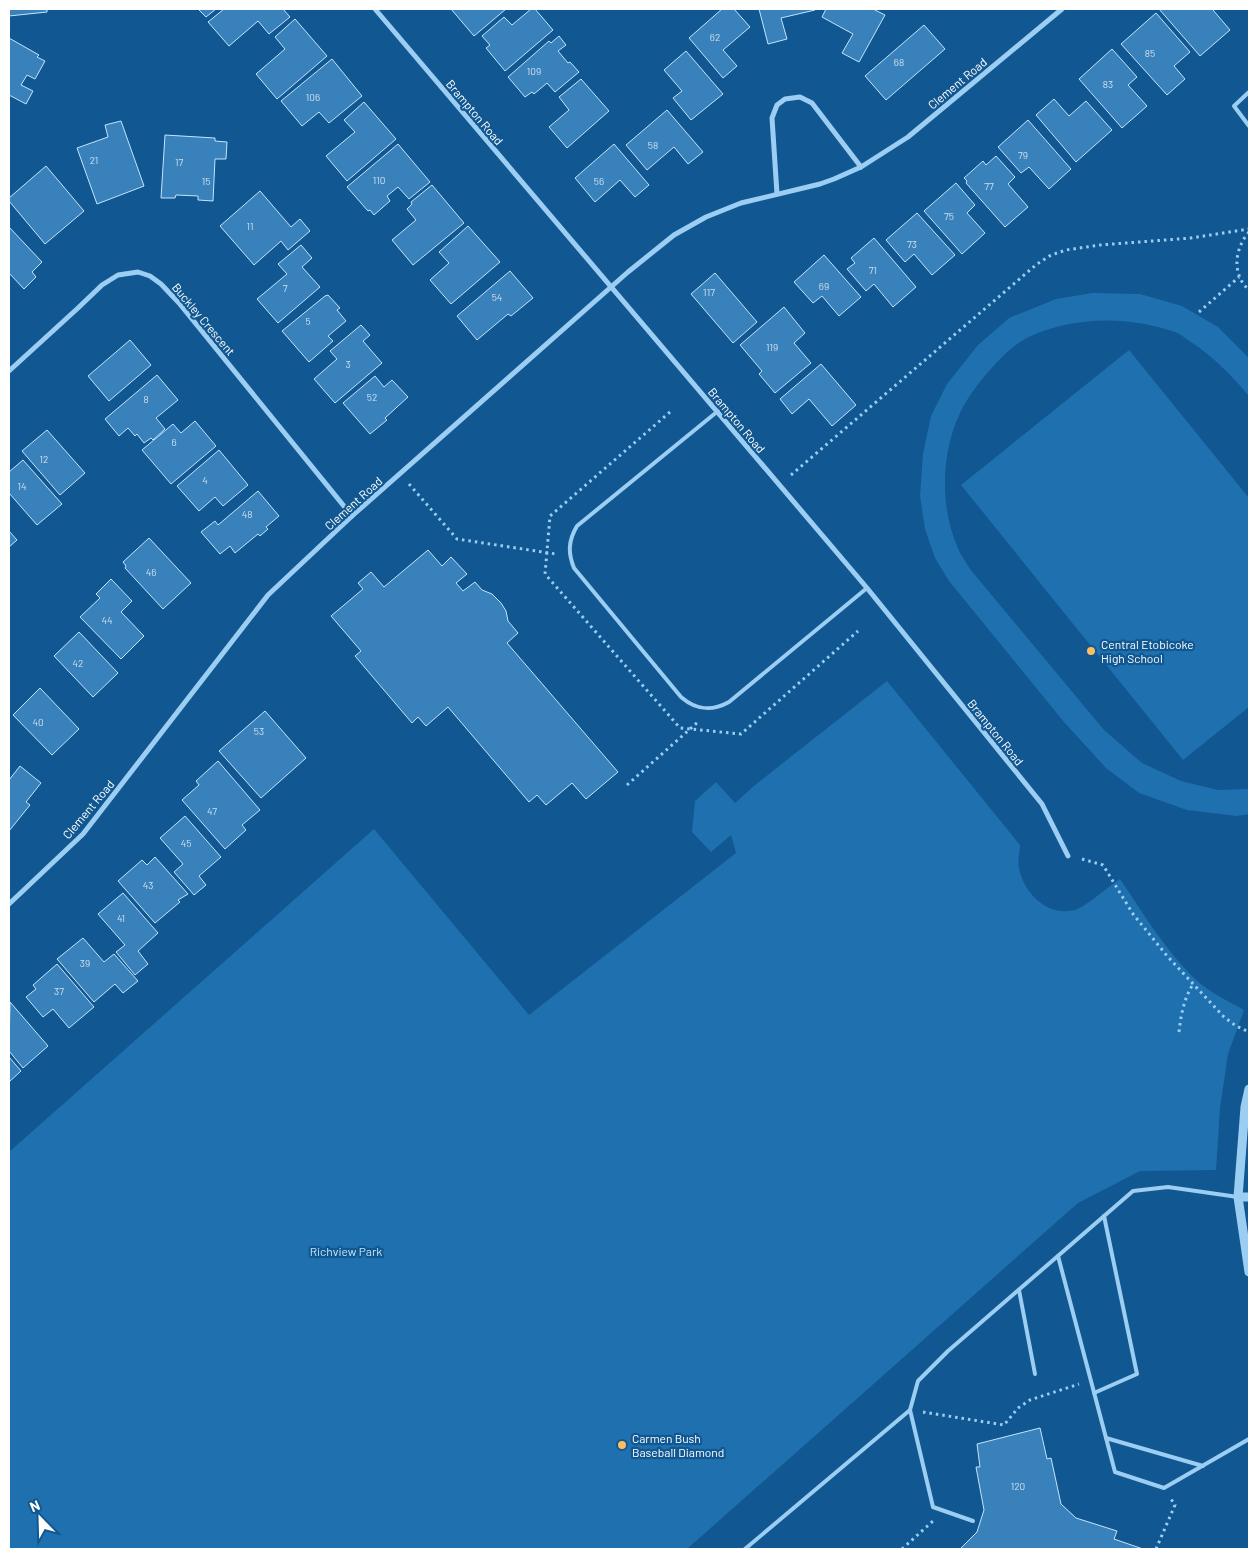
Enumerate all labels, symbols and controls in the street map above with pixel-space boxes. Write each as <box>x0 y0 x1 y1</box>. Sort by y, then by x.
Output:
house number: 62 <box>710 31 720 43</box>
house number: 85 <box>1145 47 1155 59</box>
street label: Clement Road <box>925 54 989 112</box>
house number: 68 <box>894 56 904 68</box>
house number: 109 <box>527 65 541 77</box>
street label: Brampton Road <box>444 77 506 147</box>
house number: 83 <box>1103 78 1113 90</box>
house number: 106 <box>306 91 320 103</box>
house number: 58 <box>648 139 658 151</box>
house number: 79 <box>1018 149 1028 161</box>
house number: 21 <box>90 154 98 166</box>
house number: 17 <box>175 156 183 168</box>
house number: 110 <box>373 174 385 186</box>
house number: 15 <box>202 175 210 187</box>
house number: 56 <box>594 175 604 187</box>
house number: 77 <box>984 180 994 192</box>
house number: 75 <box>944 210 954 222</box>
house number: 11 <box>246 220 254 232</box>
house number: 73 <box>907 238 917 250</box>
house number: 71 <box>869 264 877 276</box>
street label: Buckley Crescent <box>170 280 238 358</box>
house number: 69 <box>819 280 829 292</box>
house number: 7 <box>283 282 288 294</box>
house number: 117 <box>703 286 715 298</box>
house number: 54 <box>492 291 502 303</box>
house number: 5 <box>305 315 311 327</box>
house number: 119 <box>766 341 778 353</box>
house number: 3 <box>345 358 351 370</box>
street label: Brampton Road <box>706 385 768 455</box>
house number: 52 <box>367 391 377 403</box>
house number: 8 <box>143 393 149 405</box>
house number: 6 <box>171 436 177 448</box>
house number: 12 <box>40 453 48 465</box>
house number: 4 <box>202 474 208 486</box>
street label: Clement Road <box>321 474 385 532</box>
house number: 14 <box>17 480 27 492</box>
house number: 48 <box>242 508 252 520</box>
house number: 46 <box>146 566 156 578</box>
house number: 44 <box>101 614 113 626</box>
place label: Central Etobicoke High School <box>1101 637 1194 665</box>
marker: Central Etobicoke High School <box>1085 645 1097 657</box>
house number: 42 <box>73 657 83 669</box>
street label: Brampton Road <box>965 696 1027 768</box>
house number: 40 <box>32 716 44 728</box>
house number: 53 <box>254 725 264 737</box>
street label: Clement Road <box>59 777 117 841</box>
house number: 47 <box>207 805 217 817</box>
house number: 45 <box>181 837 191 849</box>
house number: 43 <box>143 879 153 891</box>
house number: 41 <box>117 912 125 924</box>
house number: 39 <box>80 957 90 969</box>
house number: 37 <box>54 985 64 997</box>
park label: Richview Park <box>310 1244 382 1258</box>
place label: Carmen Bush Baseball Diamond <box>632 1431 724 1459</box>
marker: Carmen Bush Baseball Diamond <box>616 1439 628 1451</box>
house number: 120 <box>1011 1480 1025 1492</box>
north arrow <box>15 1493 65 1543</box>
text: N <box>27 1496 42 1515</box>

